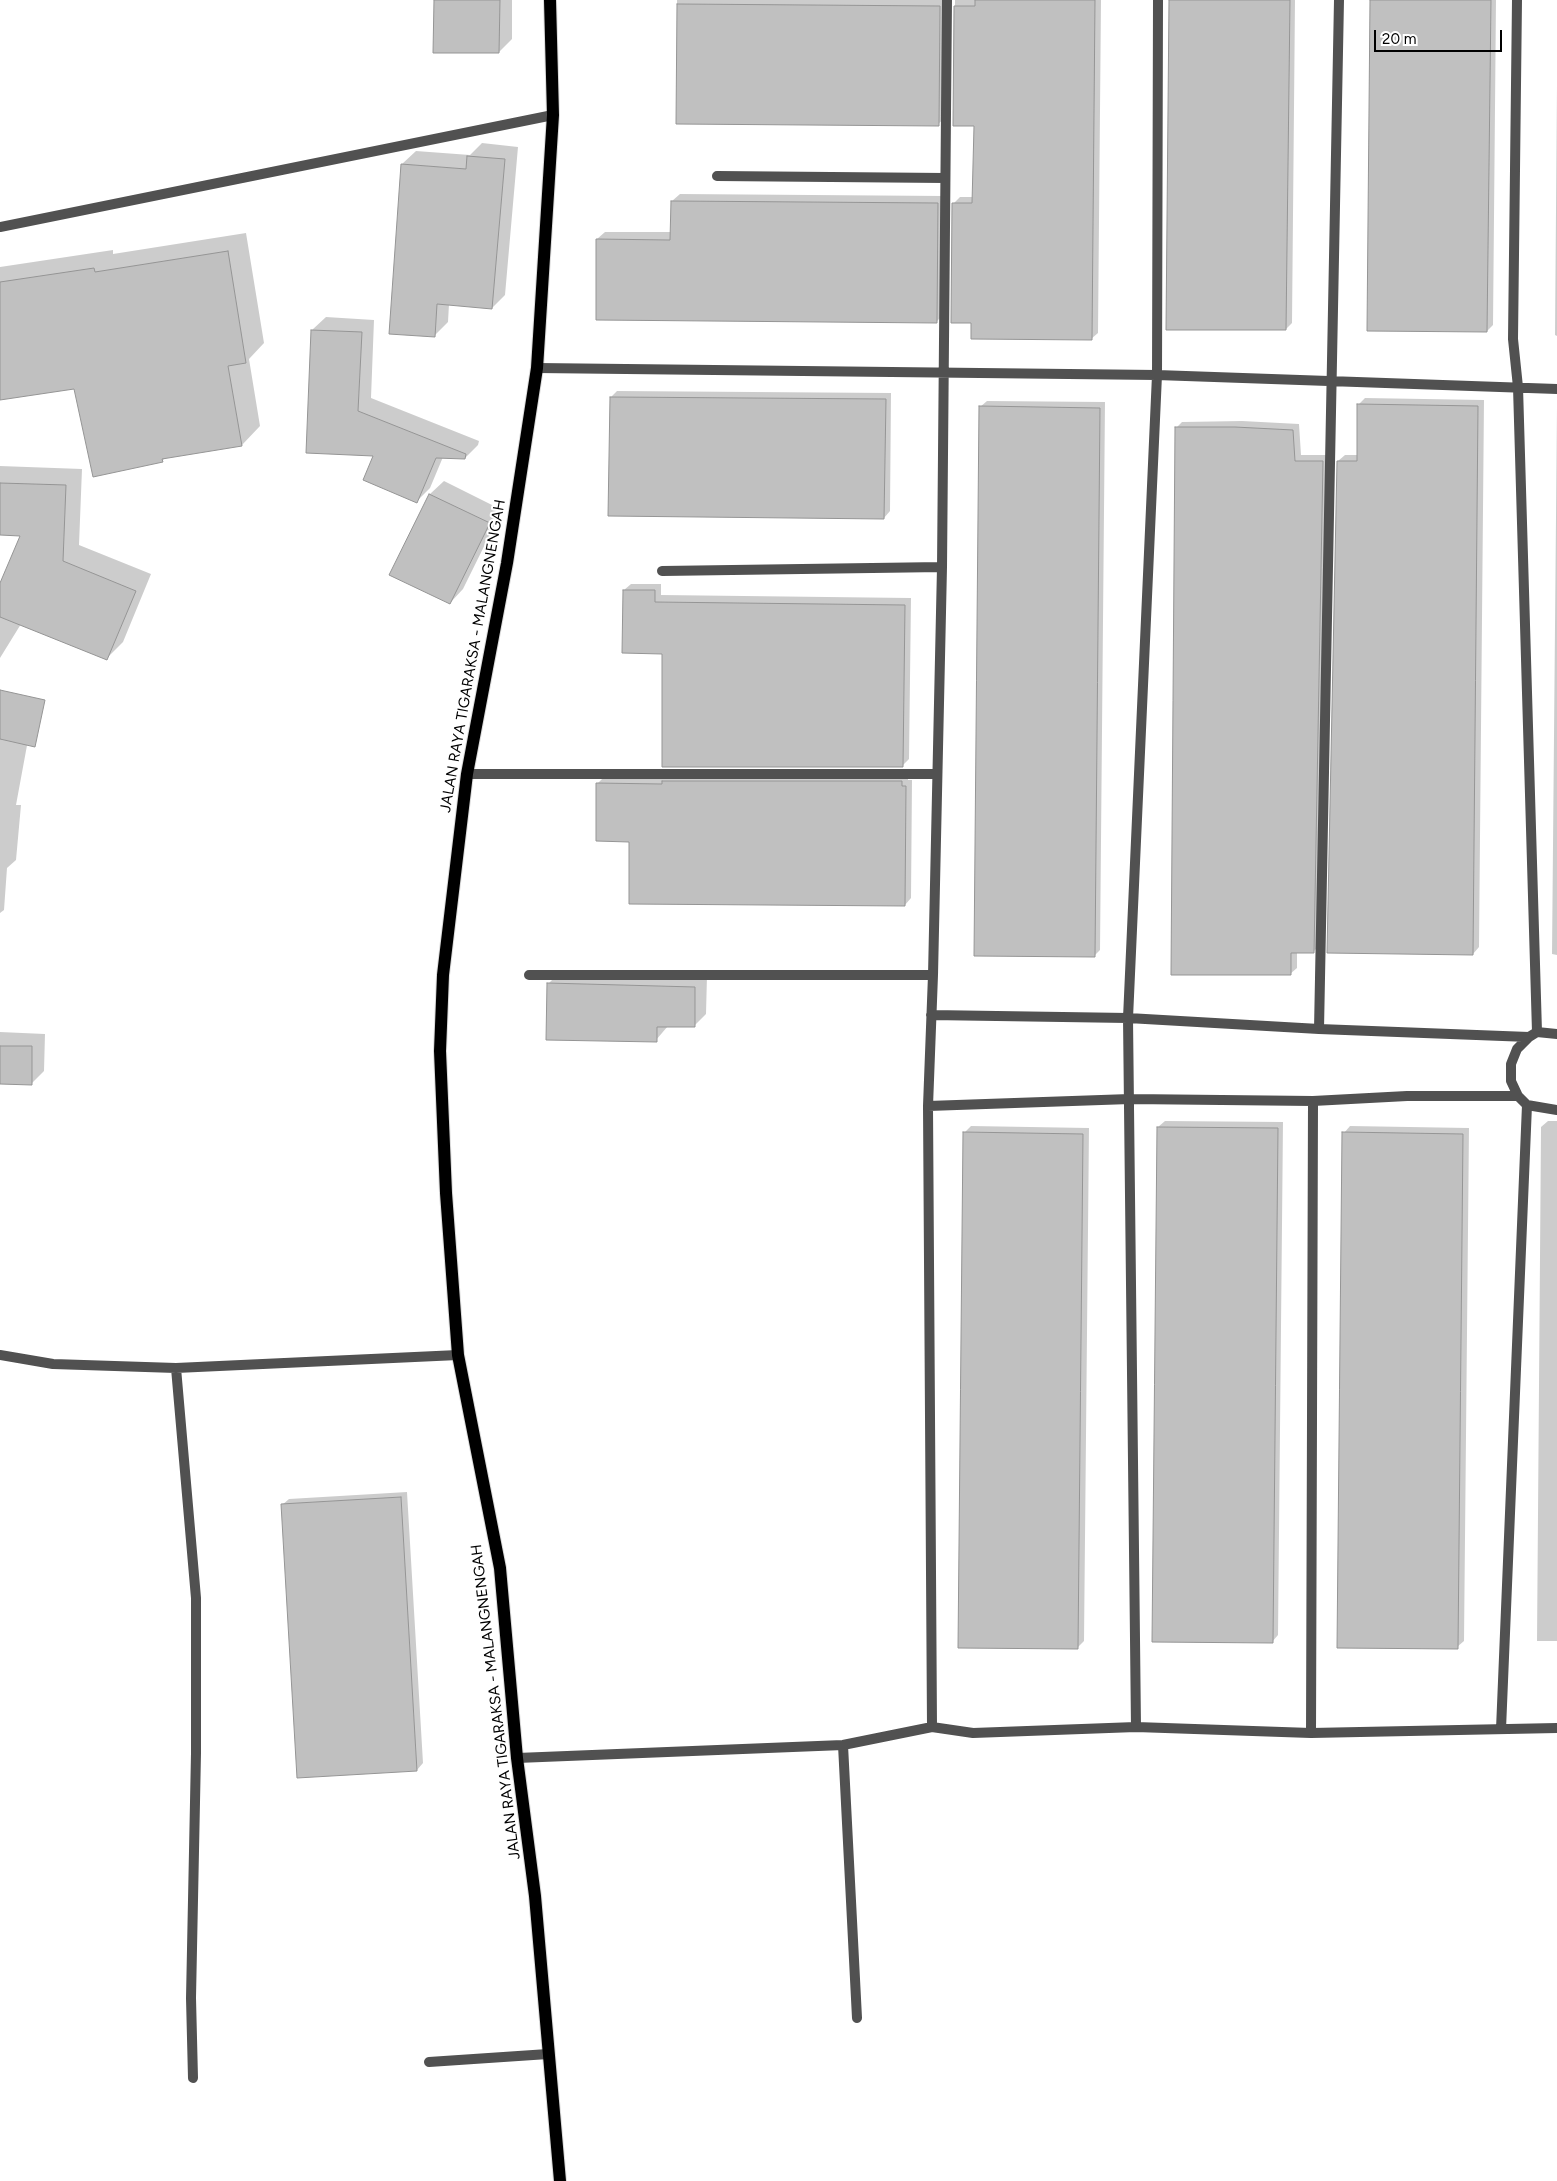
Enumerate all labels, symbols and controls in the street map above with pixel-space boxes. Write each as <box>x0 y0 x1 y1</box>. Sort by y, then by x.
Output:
scale bar <box>1377 20 1504 52</box>
text: 20 m <box>1382 30 1416 48</box>
street label: JALAN RAYA TIGARAKSA - MALANGNENGAH <box>437 498 509 814</box>
street label: JALAN RAYA TIGARAKSA - MALANGNENGAH <box>468 1543 524 1861</box>

